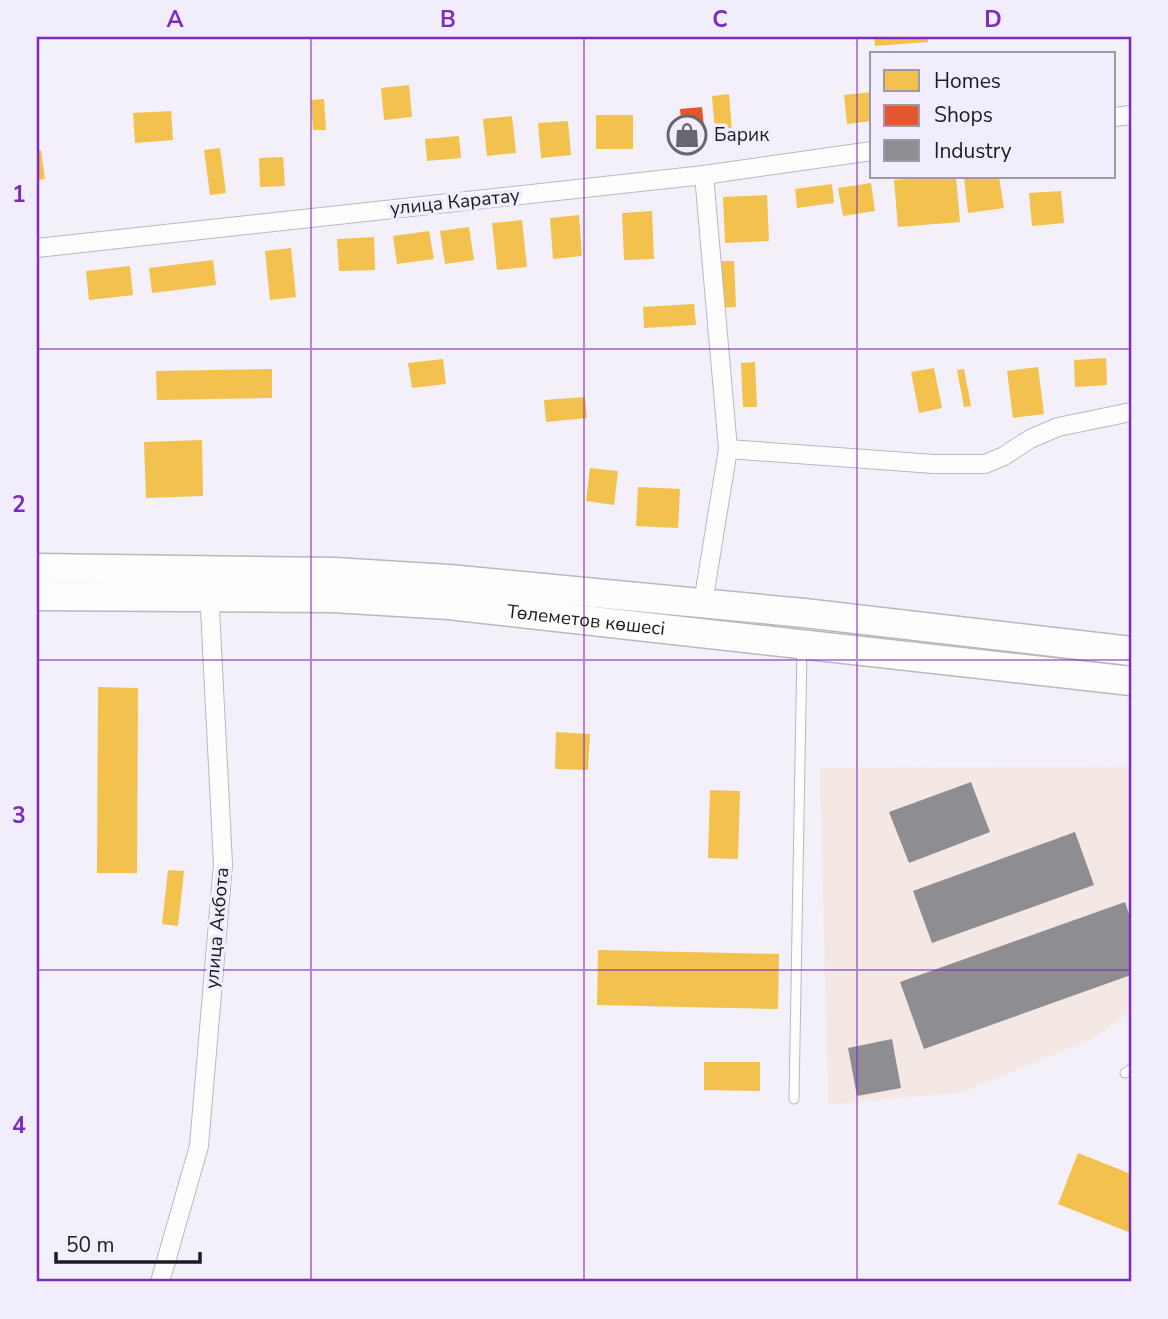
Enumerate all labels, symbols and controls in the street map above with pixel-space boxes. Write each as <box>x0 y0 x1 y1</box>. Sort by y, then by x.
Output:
text: A <box>166 4 184 35</box>
text: B <box>440 4 456 35</box>
text: C <box>712 4 728 35</box>
text: D <box>984 4 1002 35</box>
legend <box>870 52 1116 178</box>
text: Homes <box>934 67 1001 95</box>
text: Shops <box>934 101 993 129</box>
shop icon: Барик <box>666 114 708 156</box>
place label: Барик <box>714 122 769 148</box>
text: Industry <box>934 137 1012 165</box>
text: 1 <box>12 179 26 210</box>
street label: улица Каратау <box>389 182 521 222</box>
text: 2 <box>12 489 26 520</box>
street label: Төлеметов көшесі <box>505 599 666 642</box>
text: 3 <box>12 800 26 831</box>
street label: улица Акбота <box>199 866 235 990</box>
text: 4 <box>12 1110 26 1141</box>
scale bar <box>56 1221 200 1265</box>
text: 50 m <box>66 1231 115 1259</box>

